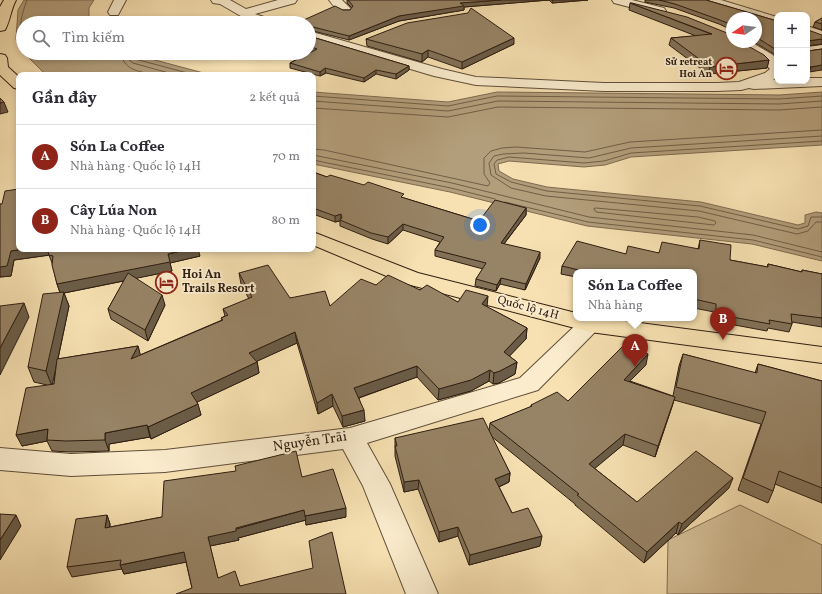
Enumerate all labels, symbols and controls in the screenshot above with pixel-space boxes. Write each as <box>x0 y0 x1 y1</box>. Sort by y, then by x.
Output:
north arrow <box>726 12 762 48</box>
map controls <box>774 12 810 84</box>
button: + <box>774 12 810 48</box>
search box <box>16 16 316 60</box>
icon: search <box>30 27 52 49</box>
text: Tìm kiếm <box>62 28 125 49</box>
button: − <box>774 48 810 84</box>
place label: Sử retreat Hoi An <box>665 55 712 81</box>
hotel icon: Sử retreat Hoi An <box>714 55 740 81</box>
text: Gần đây <box>32 87 97 110</box>
text: 2 kết quả <box>249 89 300 107</box>
text: Són La Coffee <box>70 137 165 158</box>
text: A <box>40 148 50 166</box>
text: 70 m <box>272 148 300 166</box>
text: Nhà hàng · Quốc lộ 14H <box>70 158 201 176</box>
text: Cây Lúa Non <box>70 201 157 222</box>
text: B <box>41 212 49 230</box>
text: 80 m <box>271 212 300 230</box>
your location <box>470 215 490 235</box>
text: Nhà hàng · Quốc lộ 14H <box>70 222 201 240</box>
place label: Hoi An Trails Resort <box>182 267 255 297</box>
hotel icon: Hoi An Trails Resort <box>153 269 179 295</box>
popup <box>573 269 697 321</box>
text: Són La Coffee <box>588 276 682 297</box>
street label: Quốc lộ 14H <box>496 292 560 324</box>
text: Nhà hàng <box>588 297 643 315</box>
pin: B <box>710 307 736 340</box>
pin: A <box>622 334 648 367</box>
street label: Nguyễn Trãi <box>272 427 348 457</box>

